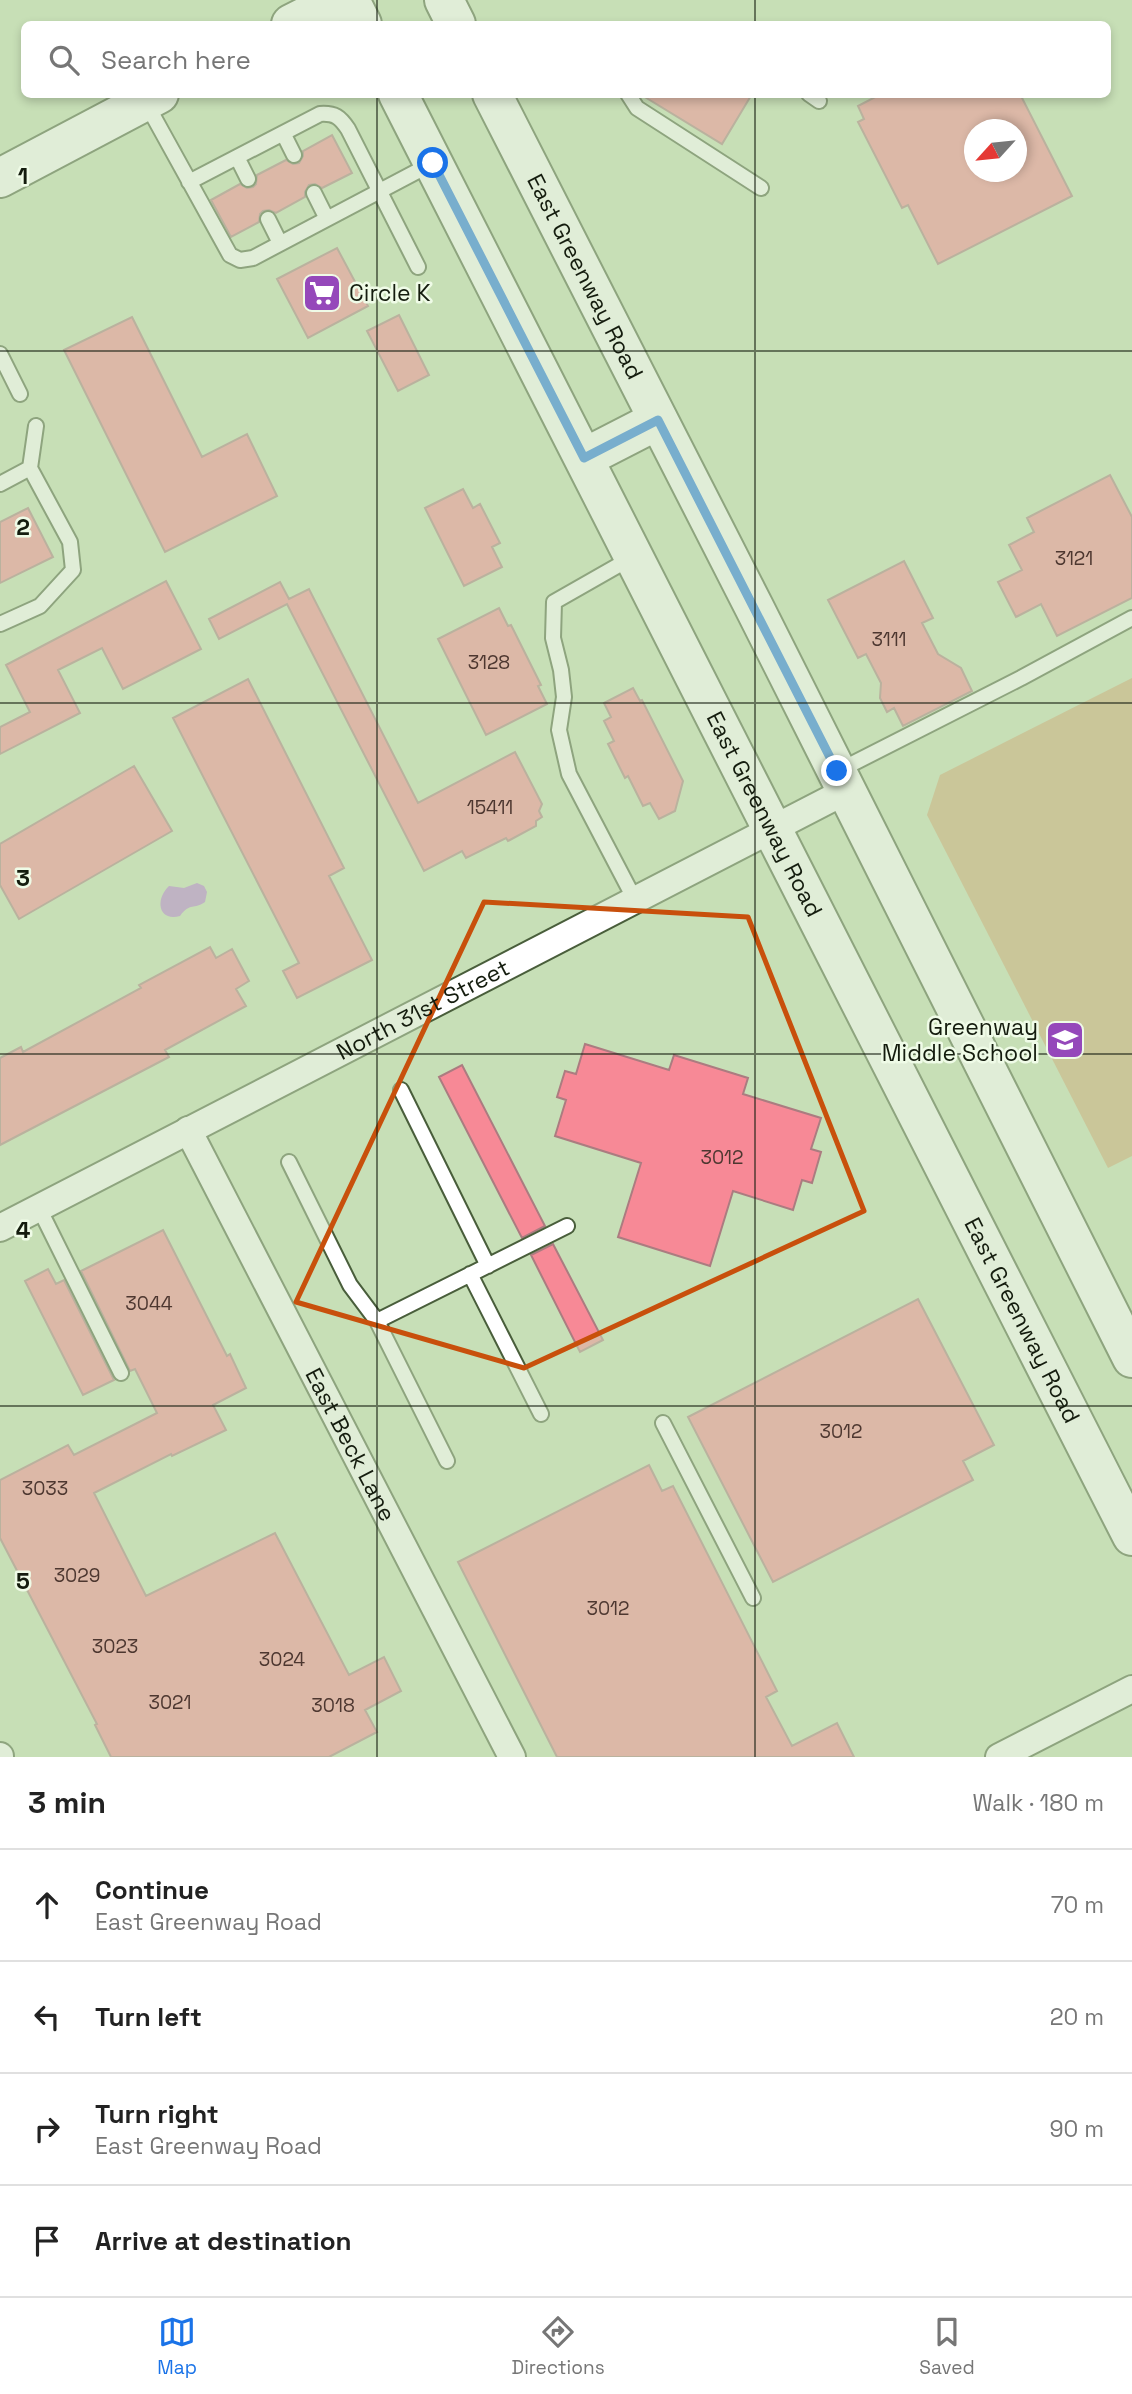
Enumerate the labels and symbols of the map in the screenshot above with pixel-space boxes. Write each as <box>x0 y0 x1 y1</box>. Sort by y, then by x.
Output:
north arrow <box>964 119 1027 182</box>
route start <box>417 147 448 178</box>
text: 1 <box>18 161 28 191</box>
street label: East Greenway Road <box>520 169 650 384</box>
supermarket icon: Circle K <box>301 272 343 314</box>
place label: Circle K <box>349 278 431 308</box>
text: 2 <box>16 512 30 542</box>
house number: 3121 <box>1055 546 1093 571</box>
house number: 3111 <box>871 627 907 652</box>
house number: 3128 <box>468 650 510 675</box>
street label: East Greenway Road <box>700 706 829 922</box>
route end <box>821 755 852 786</box>
house number: 15411 <box>467 795 513 820</box>
text: 3 <box>16 863 30 893</box>
street label: North 31st Street <box>331 952 515 1067</box>
place label: Greenway Middle School <box>882 1012 1038 1068</box>
school or university icon: Greenway Middle School <box>1044 1019 1086 1061</box>
house number: 3012 <box>700 1145 744 1170</box>
street label: East Greenway Road <box>957 1212 1087 1428</box>
text: 4 <box>16 1215 31 1245</box>
house number: 3044 <box>125 1291 173 1316</box>
street label: East Beck Lane <box>298 1363 403 1526</box>
house number: 3012 <box>819 1419 863 1444</box>
house number: 3033 <box>22 1476 68 1501</box>
house number: 3029 <box>54 1563 100 1588</box>
text: 5 <box>16 1566 30 1596</box>
house number: 3012 <box>586 1596 630 1621</box>
house number: 3023 <box>92 1634 138 1659</box>
house number: 3024 <box>259 1647 305 1672</box>
house number: 3021 <box>148 1690 192 1715</box>
house number: 3018 <box>311 1693 355 1718</box>

